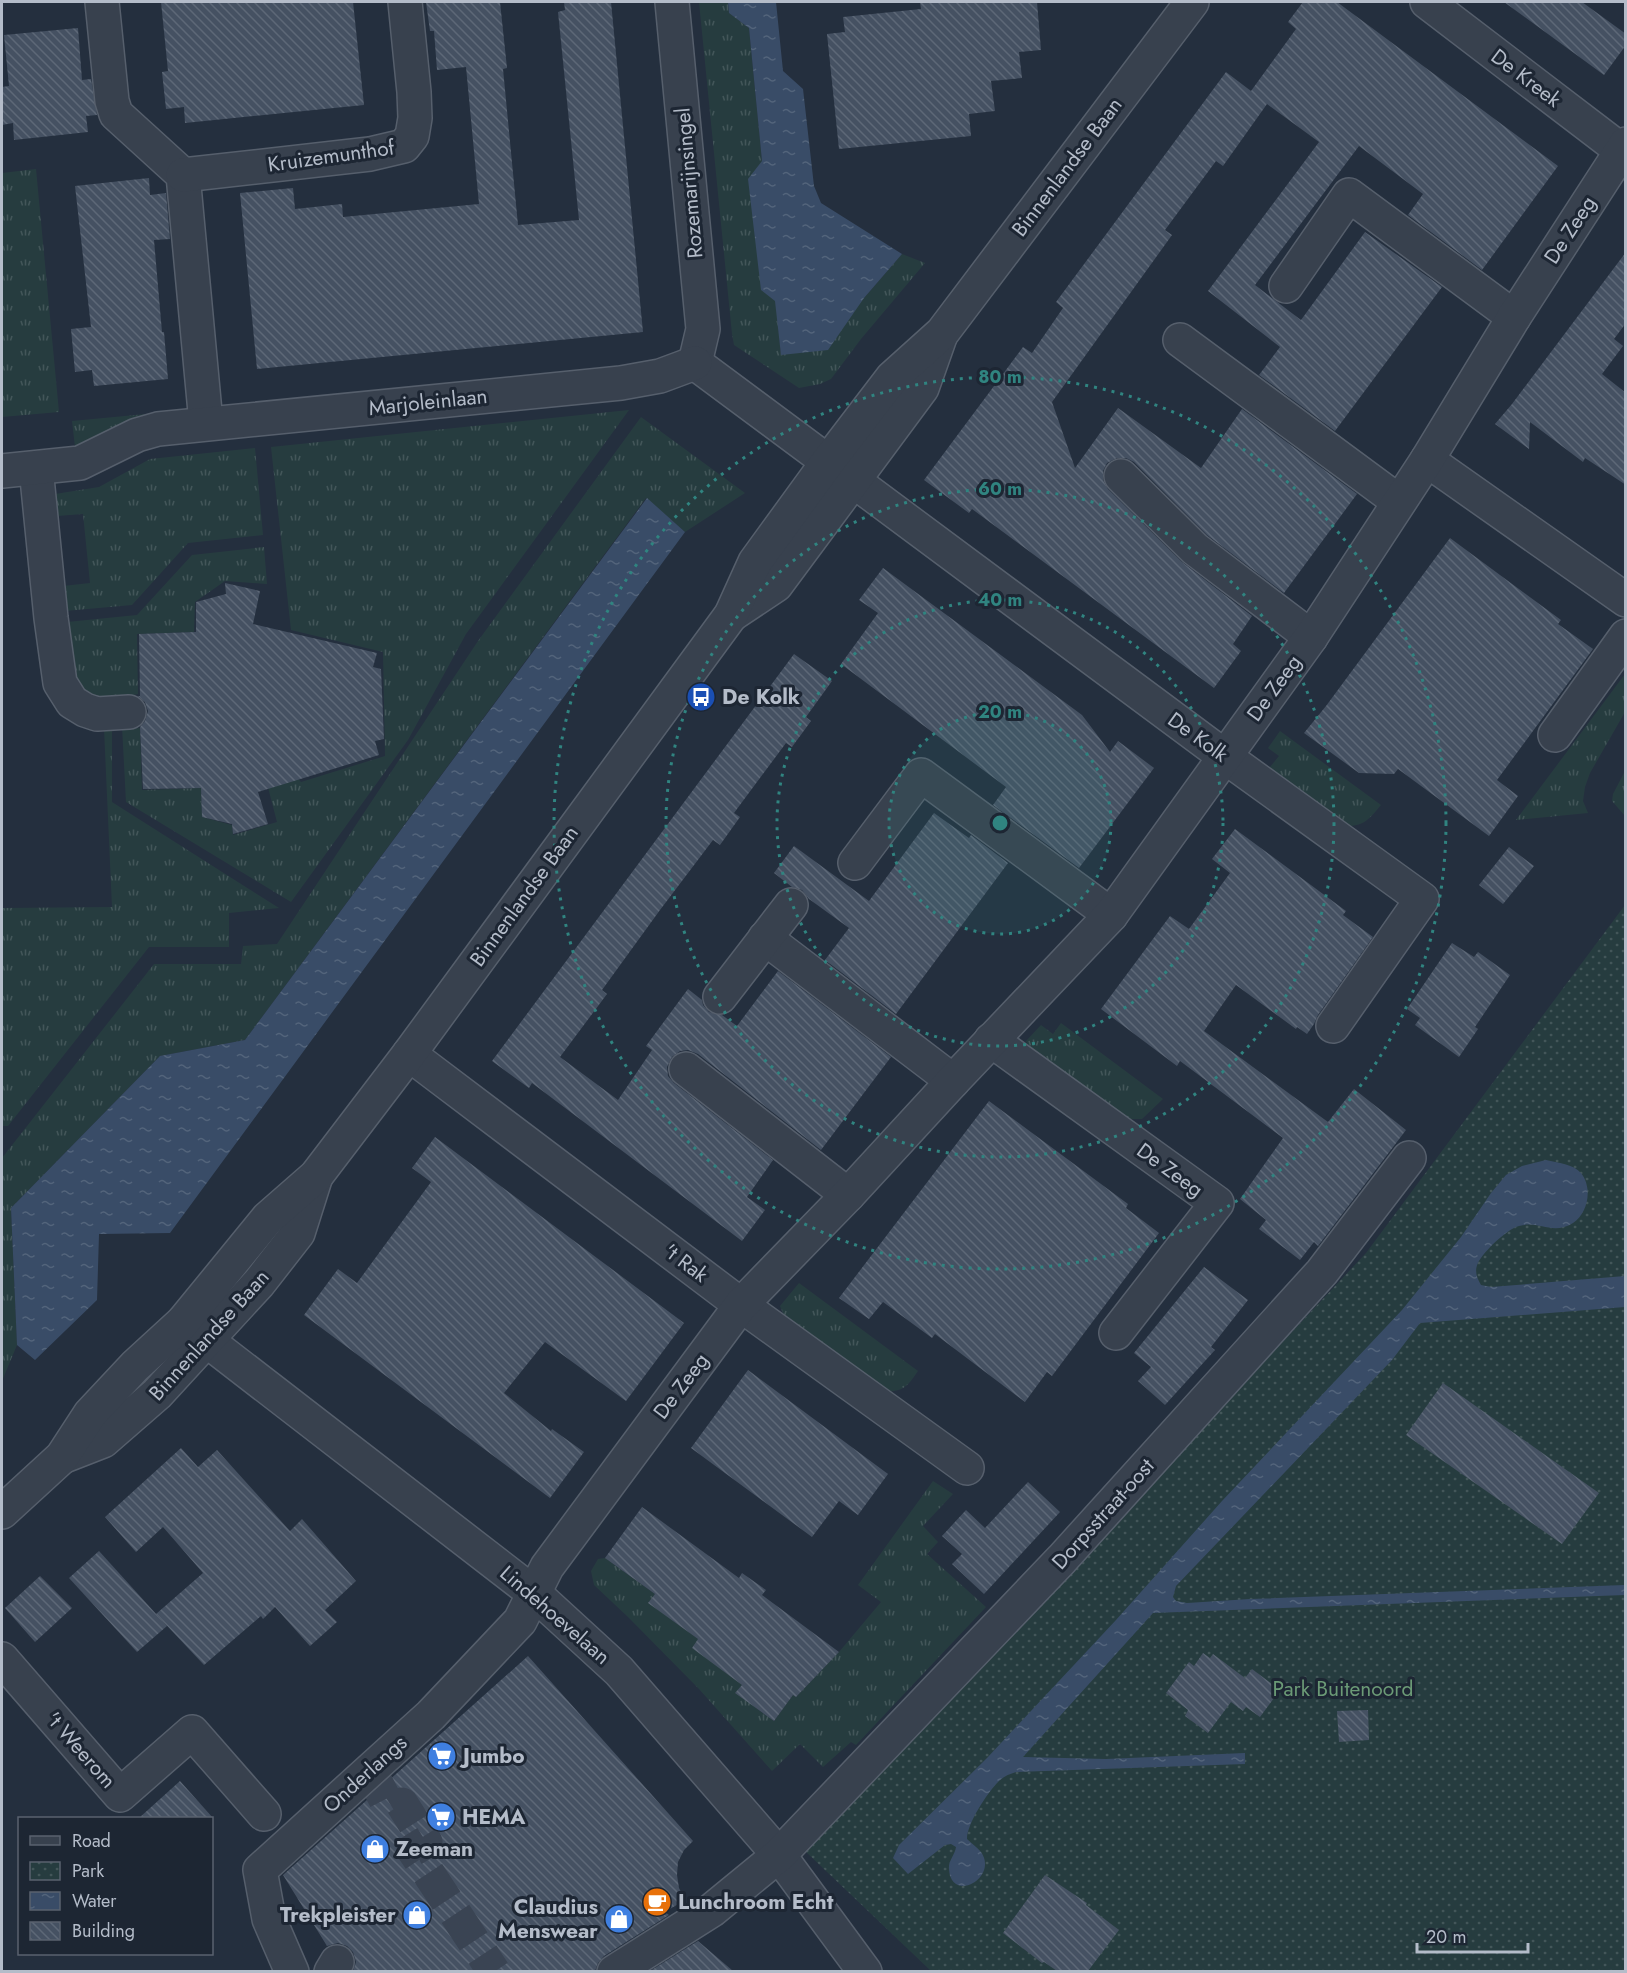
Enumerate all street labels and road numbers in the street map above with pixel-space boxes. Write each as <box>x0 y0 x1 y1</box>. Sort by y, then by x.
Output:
street label: De Kreek <box>1485 42 1568 115</box>
street label: Binnenlandse Baan <box>1005 91 1129 243</box>
street label: Rozemarijnsingel <box>667 106 711 260</box>
street label: Kruizemunthof <box>266 132 397 180</box>
street label: De Zeeg <box>1537 190 1603 270</box>
street label: Marjoleinlaan <box>367 381 489 423</box>
street label: De Zeeg <box>1240 649 1308 727</box>
street label: De Kolk <box>1162 705 1235 770</box>
street label: Binnenlandse Baan <box>463 819 585 973</box>
street label: De Zeeg <box>1131 1136 1209 1204</box>
street label: 't Rak <box>658 1236 715 1290</box>
street label: Binnenlandse Baan <box>142 1263 276 1407</box>
street label: De Zeeg <box>646 1347 716 1425</box>
street label: Dorpsstraat-oost <box>1045 1452 1161 1576</box>
street label: Lindehoevelaan <box>493 1559 617 1671</box>
street label: 't Weerom <box>39 1705 123 1795</box>
street label: Onderlangs <box>316 1728 414 1820</box>

